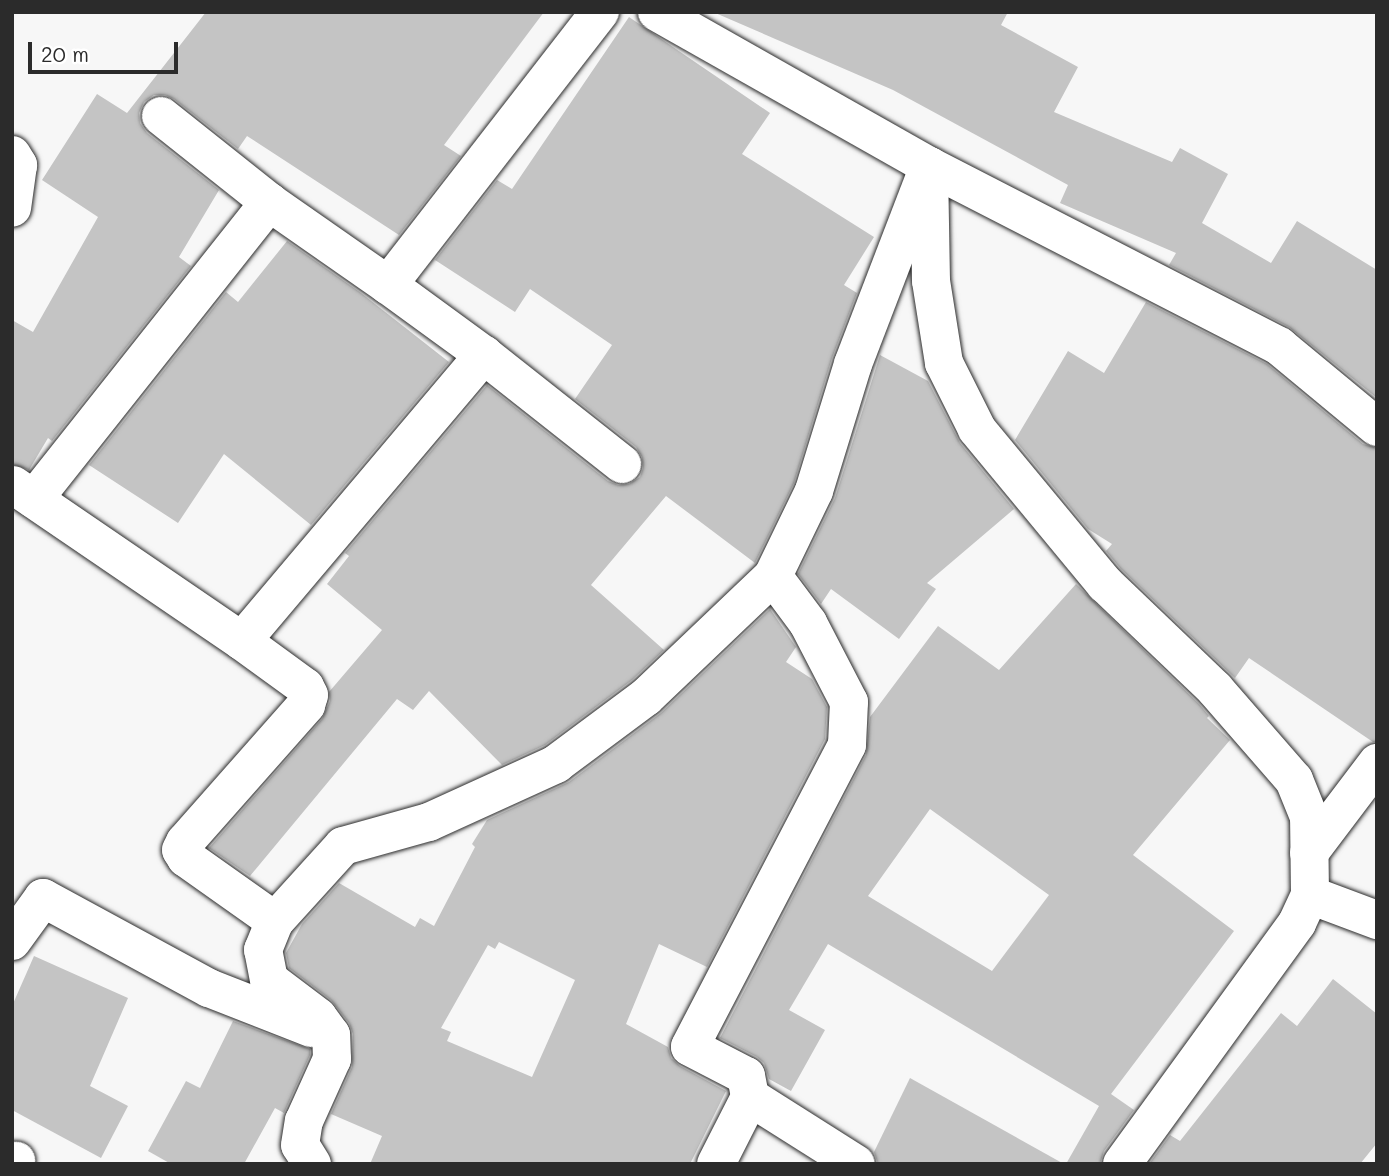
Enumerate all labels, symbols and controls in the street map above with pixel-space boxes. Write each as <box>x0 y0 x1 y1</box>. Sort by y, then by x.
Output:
scale bar <box>32 28 182 72</box>
text: 20 m <box>41 40 89 67</box>

